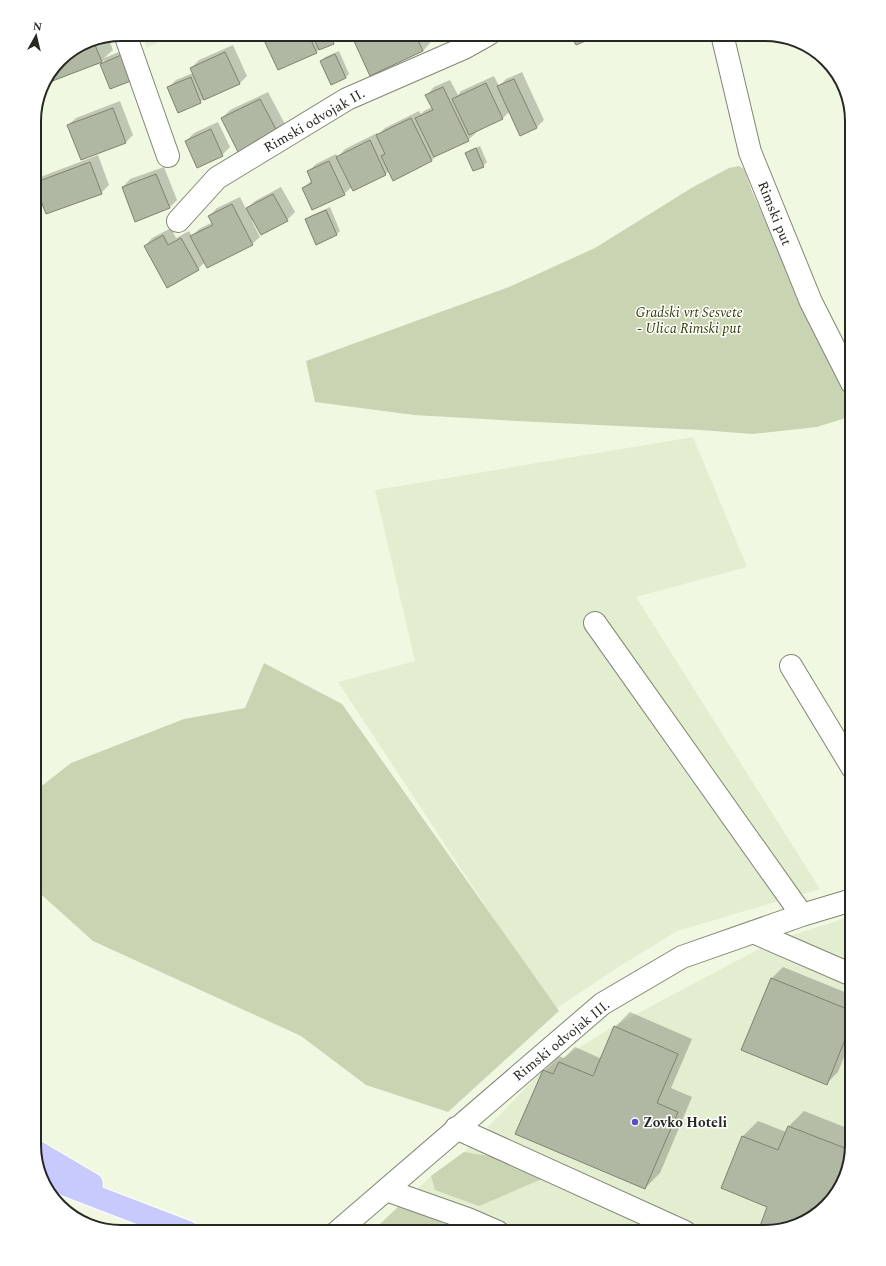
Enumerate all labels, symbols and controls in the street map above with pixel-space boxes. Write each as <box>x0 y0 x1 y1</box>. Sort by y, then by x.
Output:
north arrow <box>16 16 56 56</box>
text: N <box>32 18 43 36</box>
street label: Rimski odvojak II. <box>260 83 369 158</box>
street label: Rimski put <box>752 178 797 249</box>
park label: Gradski vrt Sesvete - Ulica Rimski put <box>635 302 743 339</box>
street label: Rimski odvojak III. <box>508 995 614 1086</box>
place label: Zovko Hoteli <box>643 1112 728 1133</box>
marker: Zovko Hoteli <box>630 1117 640 1127</box>

